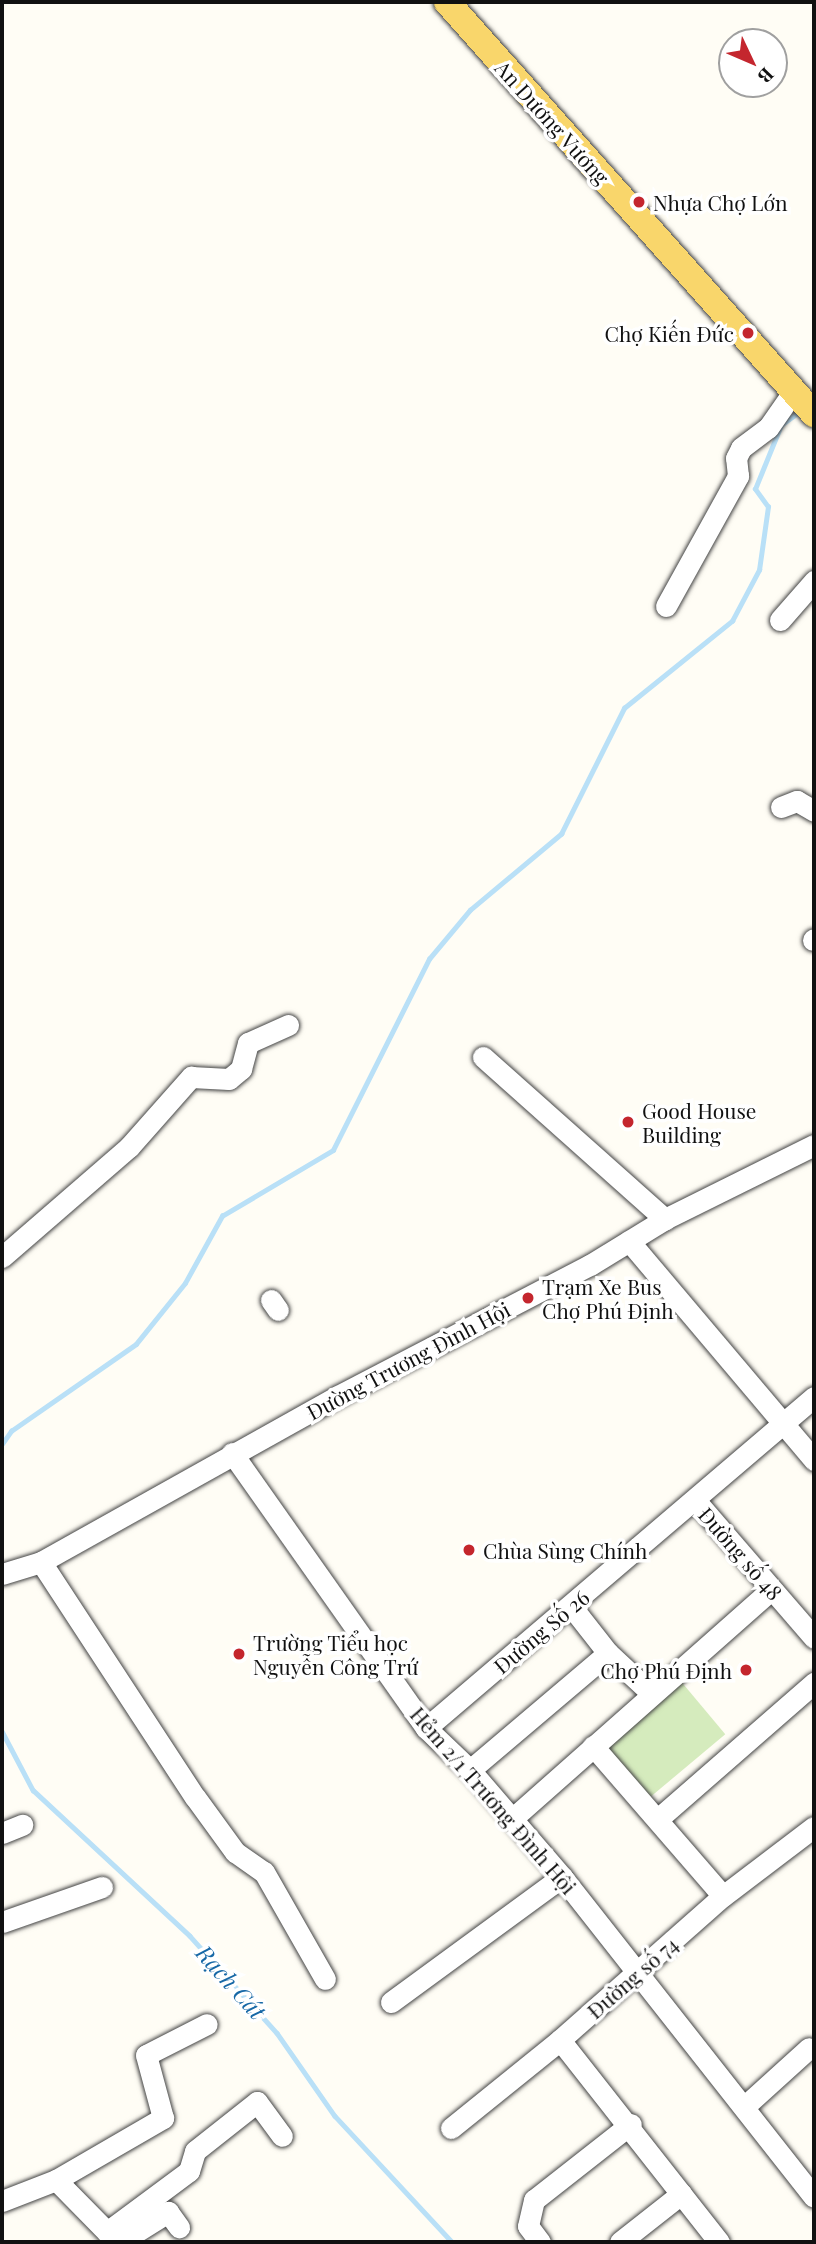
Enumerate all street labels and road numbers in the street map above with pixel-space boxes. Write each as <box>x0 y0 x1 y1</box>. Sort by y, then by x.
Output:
street label: An Dương Vương <box>491 55 615 189</box>
street label: Đường Trương Đình Hội <box>302 1296 514 1424</box>
street label: Đường số 48 <box>694 1501 788 1605</box>
street label: Đường Số 26 <box>488 1584 594 1678</box>
street label: Hẻm 2/1 Trương Đình Hội <box>406 1701 582 1899</box>
street label: Đường số 74 <box>582 1931 682 2023</box>

